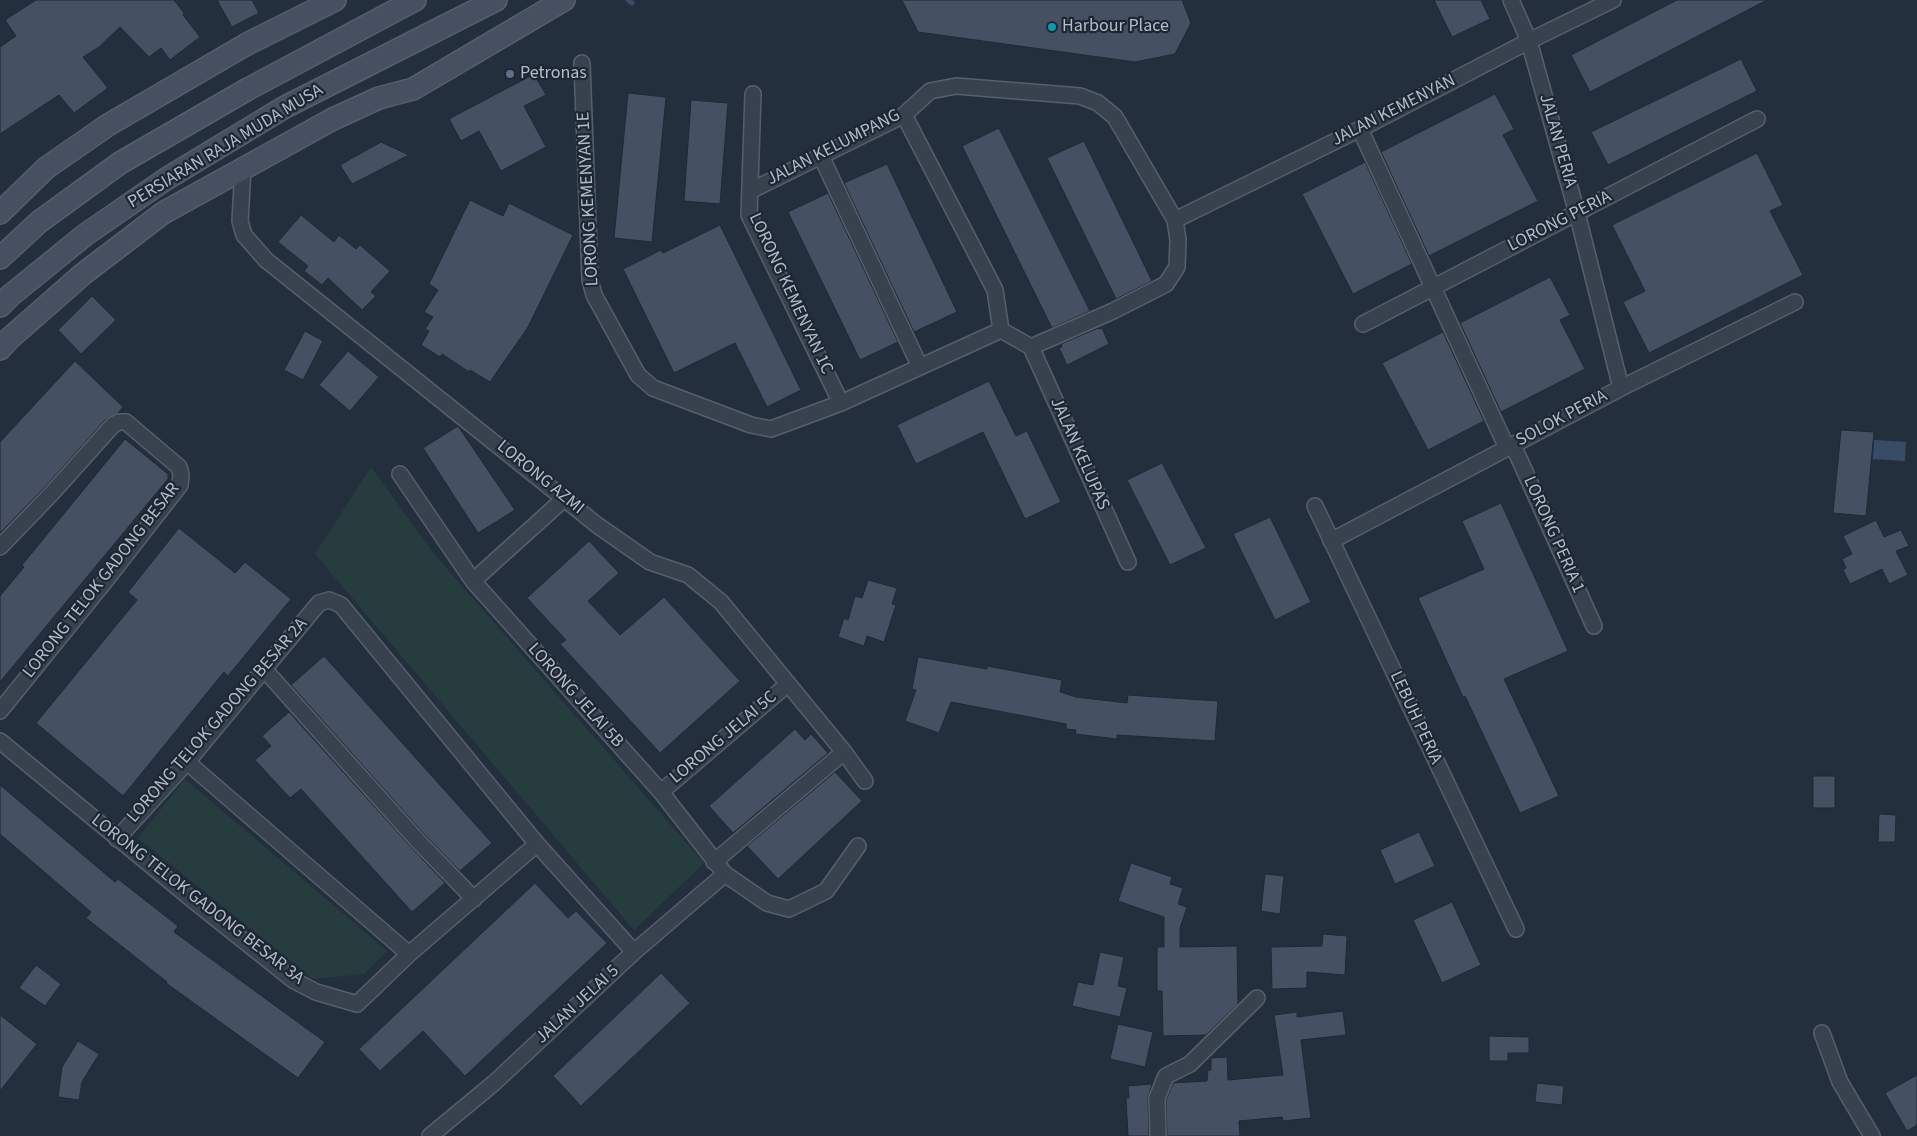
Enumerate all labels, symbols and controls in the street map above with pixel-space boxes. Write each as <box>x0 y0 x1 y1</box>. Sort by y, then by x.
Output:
place label: Harbour Place <box>1062 16 1169 38</box>
marker: Harbour Place <box>1046 21 1058 33</box>
place label: Petronas <box>520 63 587 85</box>
marker: Petronas <box>504 68 516 80</box>
street label: JALAN KEMENYAN <box>1328 70 1460 152</box>
street label: PERSIARAN RAJA MUDA MUSA <box>125 80 327 214</box>
street label: JALAN PERIA <box>1533 92 1581 190</box>
street label: JALAN KELUMPANG <box>764 105 904 191</box>
street label: LORONG KEMENYAN 1E <box>574 111 604 287</box>
street label: LORONG PERIA <box>1505 187 1615 257</box>
street label: LORONG KEMENYAN 1C <box>743 210 837 378</box>
street label: SOLOK PERIA <box>1513 386 1611 452</box>
street label: JALAN KELUPAS <box>1045 394 1113 514</box>
street label: LORONG AZMI <box>492 436 588 520</box>
street label: LORONG PERIA 1 <box>1518 473 1588 597</box>
street label: LORONG TELOK GADONG BESAR <box>19 479 185 683</box>
street label: LORONG TELOK GADONG BESAR 2A <box>123 614 313 828</box>
street label: LORONG JELAI 5B <box>522 639 628 753</box>
street label: LEBUH PERIA <box>1384 668 1446 768</box>
street label: LORONG JELAI 5C <box>666 687 782 789</box>
street label: LORONG TELOK GADONG BESAR 3A <box>86 810 308 990</box>
street label: JALAN JELAI 5 <box>532 961 624 1049</box>

